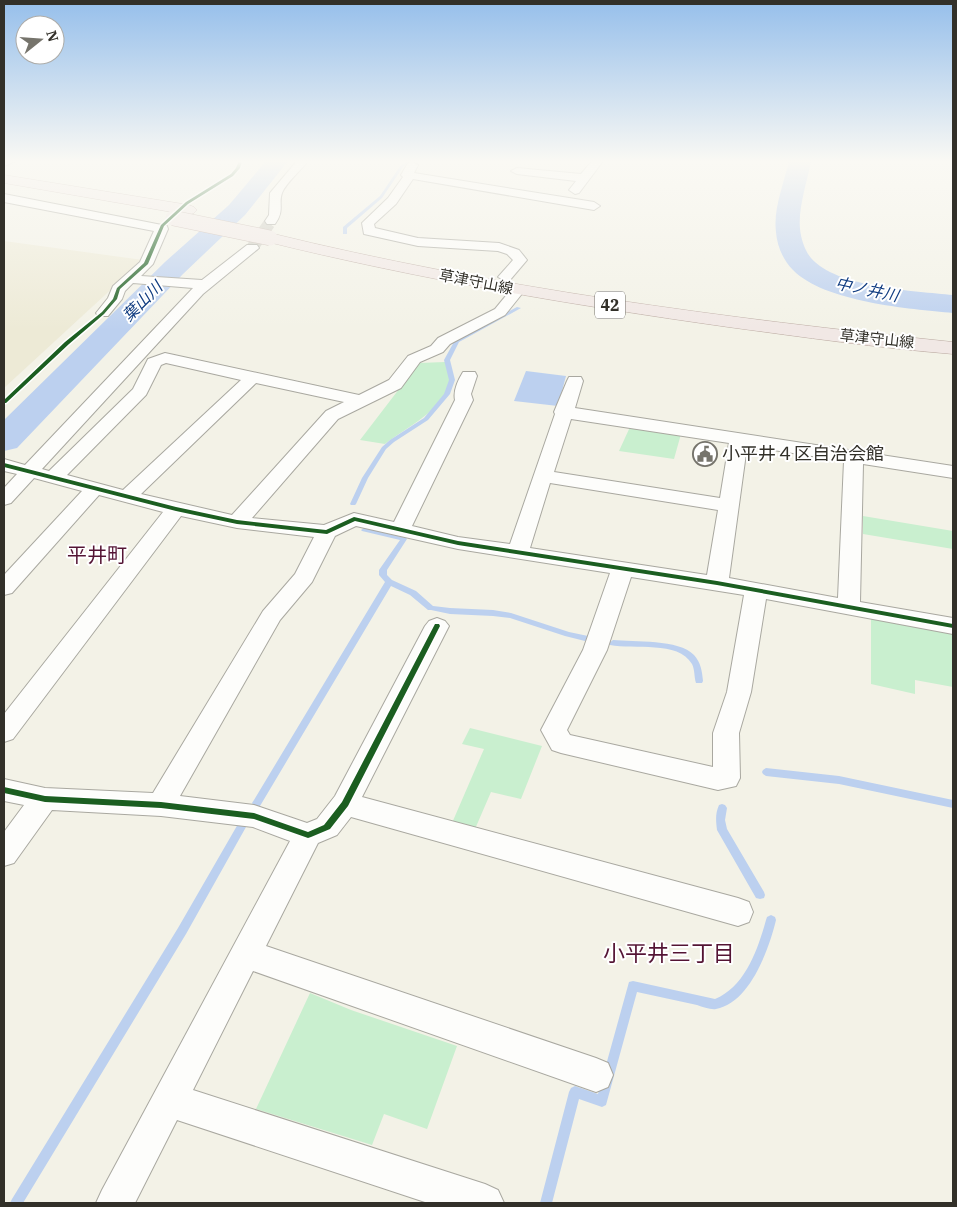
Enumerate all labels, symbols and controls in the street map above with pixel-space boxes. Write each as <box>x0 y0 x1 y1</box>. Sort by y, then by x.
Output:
north arrow <box>15 15 65 65</box>
text: N <box>42 28 63 44</box>
street label: 草津守山線 <box>437 265 515 298</box>
water label: 中ノ井川 <box>834 273 902 306</box>
water label: 葉山川 <box>118 276 167 325</box>
road number: 42 <box>595 292 625 318</box>
street label: 草津守山線 <box>839 325 915 352</box>
public building icon: 小平井４区自治会館 <box>692 441 718 467</box>
place label: 小平井４区自治会館 <box>722 442 884 465</box>
district label: 平井町 <box>67 541 127 568</box>
district label: 小平井三丁目 <box>603 938 735 967</box>

